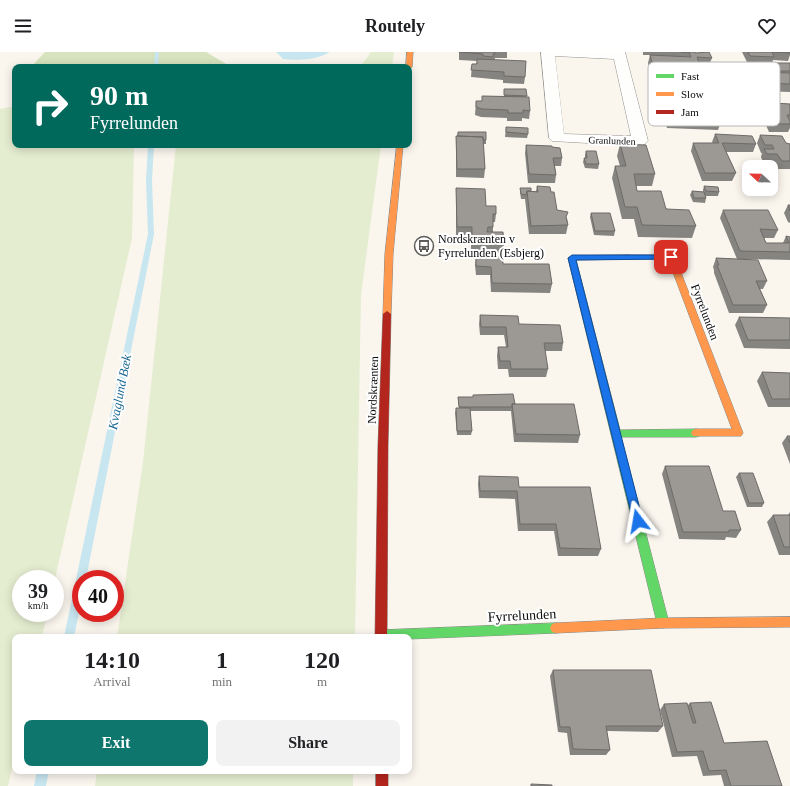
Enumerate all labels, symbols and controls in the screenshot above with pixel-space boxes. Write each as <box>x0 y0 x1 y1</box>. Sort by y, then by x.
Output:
icon: menu <box>12 15 34 37</box>
icon: heart <box>756 15 778 37</box>
text: Routely <box>365 16 425 36</box>
legend <box>648 62 780 126</box>
text: Fast <box>681 70 699 82</box>
icon: right <box>24 80 76 132</box>
text: 90 m <box>90 80 148 111</box>
text: Slow <box>681 88 704 100</box>
text: Jam <box>681 106 699 118</box>
text: Fyrrelunden <box>90 113 178 133</box>
street label: Granlunden <box>588 134 636 147</box>
north arrow <box>742 160 778 196</box>
map controls <box>742 160 778 196</box>
place label: Nordskrænten v Fyrrelunden (Esbjerg) <box>438 232 544 260</box>
bus stop icon: Nordskrænten v Fyrrelunden (Esbjerg) <box>413 235 435 257</box>
pin <box>654 240 688 274</box>
icon: arrive <box>660 246 682 268</box>
street label: Fyrrelunden <box>688 282 722 342</box>
water label: Kvaglund Bæk <box>105 353 134 432</box>
street label: Nordskrænten <box>365 356 381 424</box>
position arrow <box>617 500 659 542</box>
speed limit sign: 40 <box>72 570 124 622</box>
text: 39 <box>28 580 48 602</box>
text: km/h <box>28 600 48 611</box>
street label: Fyrrelunden <box>487 606 557 625</box>
text: 14:10 <box>84 647 140 673</box>
text: 1 <box>216 647 228 673</box>
text: 120 <box>304 647 340 673</box>
text: Arrival <box>93 674 131 689</box>
text: min <box>212 674 232 689</box>
text: m <box>317 674 327 689</box>
button: Exit <box>24 720 208 766</box>
button: Share <box>216 720 400 766</box>

